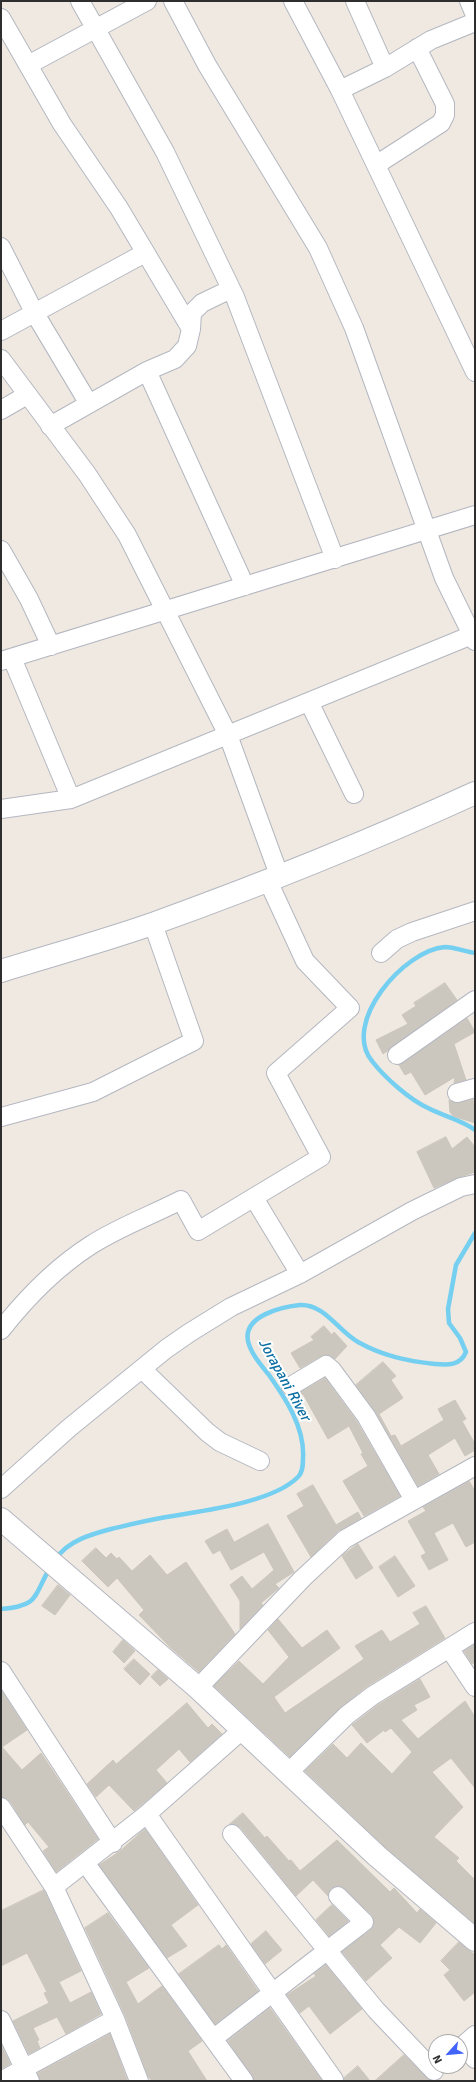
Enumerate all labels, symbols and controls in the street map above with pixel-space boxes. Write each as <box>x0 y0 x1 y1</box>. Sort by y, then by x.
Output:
water label: Jorapani River <box>254 1336 314 1424</box>
north arrow <box>428 2034 468 2074</box>
text: N <box>430 2053 445 2066</box>

